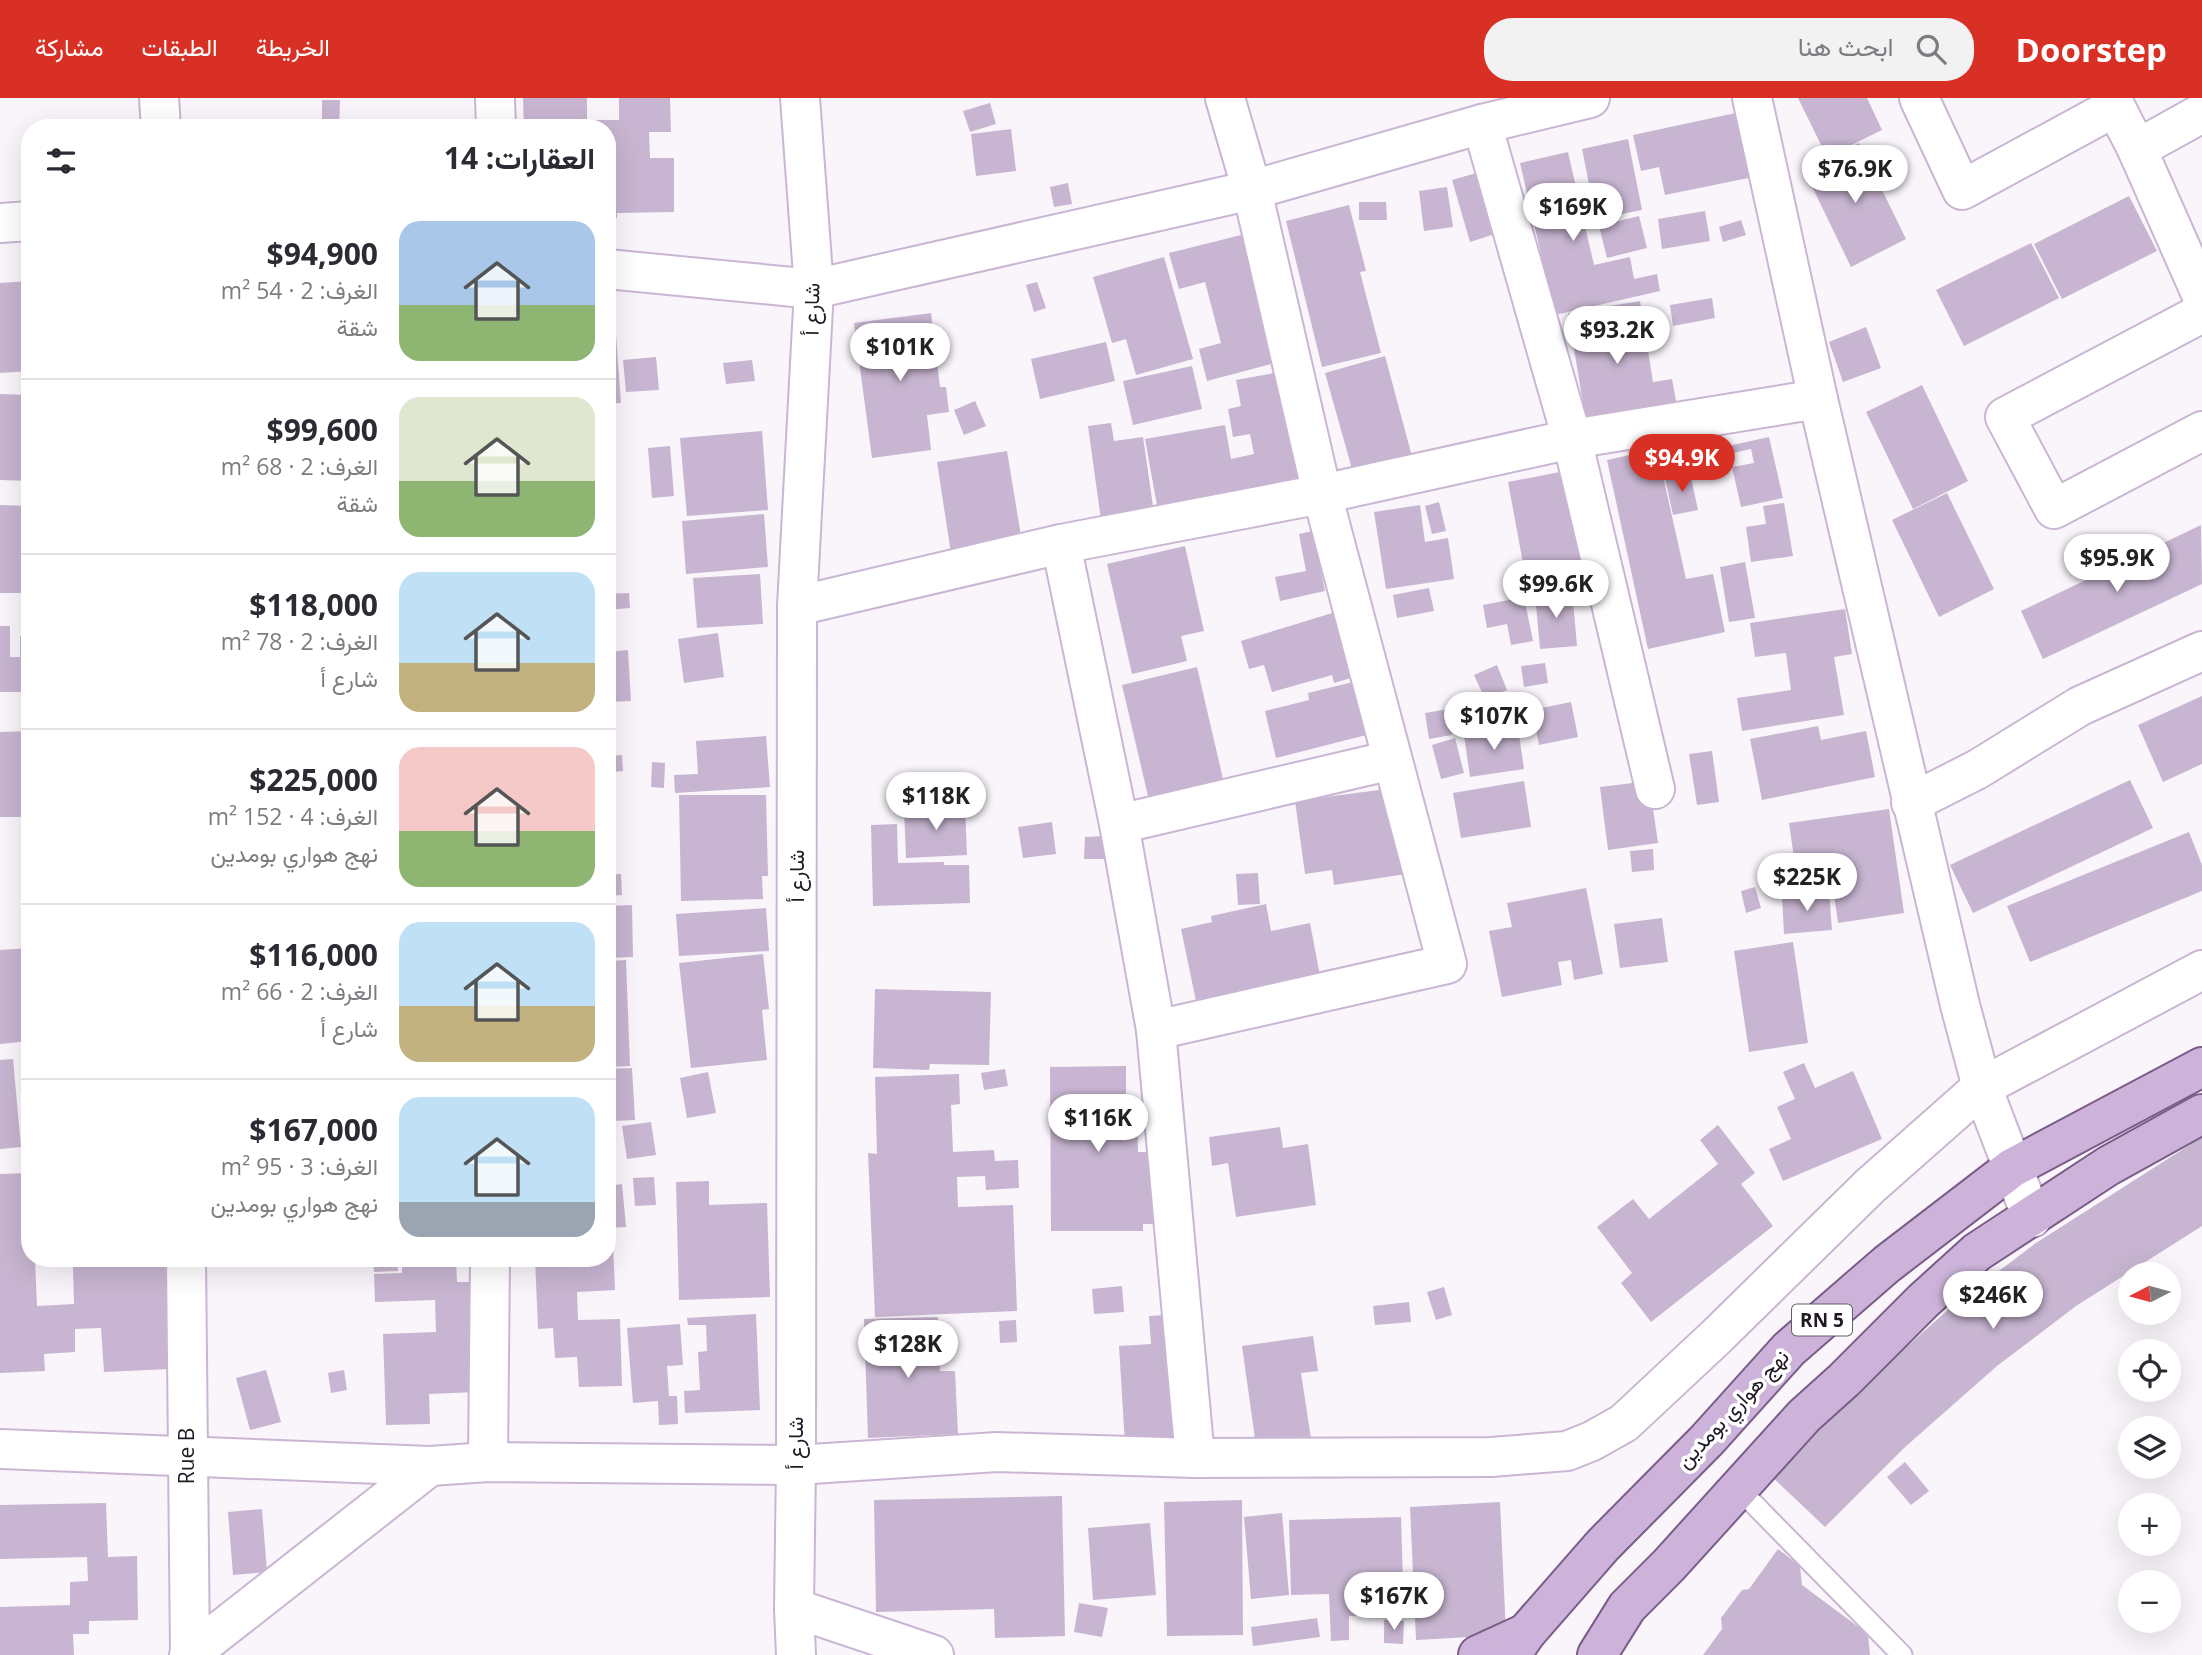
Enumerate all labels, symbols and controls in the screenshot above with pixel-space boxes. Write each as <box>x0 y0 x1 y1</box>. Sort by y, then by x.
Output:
search box <box>1484 18 1974 81</box>
text: Doorstep <box>2016 27 2167 72</box>
text: ابحث هنا <box>1798 28 1894 64</box>
text: مشاركة <box>35 30 103 63</box>
text: الطبقات <box>141 30 218 63</box>
text: الخريطة <box>256 30 330 63</box>
icon: search <box>1912 30 1950 68</box>
text: العقارات: 14 <box>444 137 595 178</box>
icon: filters <box>42 142 80 180</box>
pin: $76.9K <box>1798 146 1912 205</box>
text: $76.9K <box>1818 152 1892 184</box>
pin: $169K <box>1524 184 1622 243</box>
text: $169K <box>1539 190 1607 222</box>
text: $94,900 <box>267 233 378 274</box>
icon: home <box>455 249 539 333</box>
text: الغرف: 2 · 54 m² <box>221 274 378 306</box>
street label: شارع أ <box>797 282 826 336</box>
pin: $93.2K <box>1560 306 1674 366</box>
text: شقة <box>336 311 378 343</box>
text: $93.2K <box>1580 313 1654 345</box>
pin: $101K <box>851 324 949 383</box>
text: $101K <box>866 330 934 362</box>
text: $99,600 <box>267 409 378 450</box>
icon: home <box>455 425 539 509</box>
pin: $94.9K <box>1625 434 1739 494</box>
text: $94.9K <box>1645 441 1719 473</box>
text: الغرف: 2 · 68 m² <box>221 450 378 482</box>
text: شقة <box>336 487 378 519</box>
pin: $95.9K <box>2060 534 2174 594</box>
text: $95.9K <box>2080 541 2154 573</box>
pin: $99.6K <box>1499 560 1613 620</box>
text: $99.6K <box>1519 567 1593 599</box>
text: $118,000 <box>249 584 378 625</box>
icon: home <box>455 600 539 684</box>
text: الغرف: 2 · 78 m² <box>221 625 378 657</box>
text: شارع أ <box>320 662 378 694</box>
pin: $107K <box>1445 692 1543 752</box>
text: $107K <box>1460 699 1528 731</box>
text: $225,000 <box>249 759 378 800</box>
pin: $118K <box>887 772 985 832</box>
icon: home <box>455 775 539 859</box>
text: $118K <box>902 779 970 811</box>
text: الغرف: 4 · 152 m² <box>208 800 378 832</box>
text: نهج هواري بومدين <box>211 837 378 869</box>
street label: شارع أ <box>782 850 811 902</box>
pin: $225K <box>1758 854 1856 913</box>
text: $225K <box>1773 860 1841 892</box>
text: $116,000 <box>249 934 378 975</box>
icon: home <box>455 950 539 1034</box>
text: الغرف: 2 · 66 m² <box>221 975 378 1007</box>
text: شارع أ <box>320 1012 378 1044</box>
pin: $116K <box>1049 1094 1147 1154</box>
text: $116K <box>1064 1101 1132 1133</box>
text: $167,000 <box>249 1109 378 1150</box>
icon: home <box>455 1125 539 1209</box>
text: الغرف: 3 · 95 m² <box>221 1150 378 1182</box>
text: نهج هواري بومدين <box>211 1187 378 1219</box>
north arrow <box>2118 1262 2180 1325</box>
map controls <box>2118 1262 2181 1633</box>
pin: $246K <box>1944 1272 2042 1331</box>
text: $246K <box>1959 1278 2027 1310</box>
road number: RN 5 <box>1792 1304 1852 1336</box>
pin: $128K <box>859 1320 957 1380</box>
text: $128K <box>874 1327 942 1359</box>
button: locate <box>2118 1339 2181 1402</box>
street label: نهج هواري بومدين <box>1670 1343 1798 1477</box>
button: layers <box>2118 1416 2181 1479</box>
street label: شارع أ <box>781 1417 810 1469</box>
street label: Rue B <box>172 1428 200 1484</box>
button: + <box>2118 1493 2181 1556</box>
button: − <box>2118 1570 2181 1633</box>
pin: $167K <box>1345 1572 1443 1632</box>
text: $167K <box>1360 1579 1428 1611</box>

